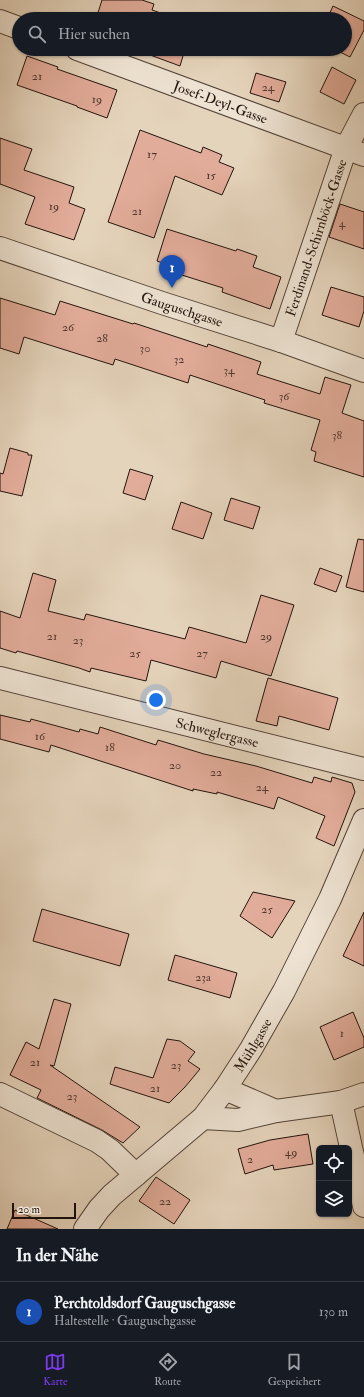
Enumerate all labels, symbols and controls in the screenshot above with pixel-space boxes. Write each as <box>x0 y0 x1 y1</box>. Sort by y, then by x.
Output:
search box <box>12 12 352 56</box>
icon: search <box>26 23 48 45</box>
text: Hier suchen <box>58 25 130 44</box>
house number: 21 <box>32 69 42 84</box>
street label: Josef-Deyl-Gasse <box>170 77 270 127</box>
house number: 24 <box>262 80 275 95</box>
house number: 19 <box>92 92 102 107</box>
house number: 17 <box>147 147 157 162</box>
street label: Ferdinand-Schirnböck-Gasse <box>281 157 350 319</box>
house number: 15 <box>206 168 216 183</box>
house number: 19 <box>49 199 59 214</box>
house number: 21 <box>132 204 142 219</box>
house number: 4 <box>339 216 346 231</box>
pin: 1 <box>159 255 185 288</box>
street label: Gauguschgasse <box>139 288 225 330</box>
house number: 26 <box>62 320 75 335</box>
house number: 28 <box>96 331 108 346</box>
house number: 30 <box>140 341 150 356</box>
house number: 32 <box>174 352 184 367</box>
house number: 34 <box>223 363 235 378</box>
house number: 36 <box>279 389 290 404</box>
house number: 38 <box>332 428 342 443</box>
house number: 21 <box>47 629 57 644</box>
house number: 29 <box>260 629 272 644</box>
house number: 23 <box>73 633 83 648</box>
house number: 25 <box>129 646 141 661</box>
house number: 27 <box>196 646 208 661</box>
your location <box>146 690 166 710</box>
street label: Schweglergasse <box>174 714 261 751</box>
house number: 16 <box>35 729 46 744</box>
house number: 18 <box>105 740 115 755</box>
house number: 20 <box>169 758 181 773</box>
house number: 22 <box>210 765 222 780</box>
house number: 24 <box>256 780 269 795</box>
house number: 25 <box>261 902 273 917</box>
house number: 23a <box>195 970 212 985</box>
street label: Mühlgasse <box>230 1015 275 1075</box>
house number: 1 <box>340 1026 344 1041</box>
house number: 21 <box>30 1055 40 1070</box>
house number: 23 <box>171 1058 181 1073</box>
house number: 21 <box>150 1081 160 1096</box>
house number: 23 <box>67 1089 77 1104</box>
house number: 49 <box>285 1145 297 1160</box>
map controls <box>316 1145 352 1217</box>
button: locate <box>316 1145 352 1181</box>
house number: 2 <box>247 1152 253 1167</box>
button: layers <box>316 1181 352 1217</box>
house number: 22 <box>159 1194 171 1209</box>
scale bar <box>12 1201 76 1220</box>
text: 20 m <box>18 1203 40 1216</box>
text: In der Nähe <box>16 1245 98 1266</box>
text: Perchtoldsdorf Gauguschgasse <box>54 1294 235 1313</box>
text: 1 <box>27 1304 31 1320</box>
text: 130 m <box>319 1304 348 1320</box>
text: Haltestelle · Gauguschgasse <box>54 1313 196 1329</box>
tab: Karte <box>43 1351 68 1388</box>
tab: Route <box>154 1351 181 1388</box>
tab: Gespeichert <box>268 1351 321 1388</box>

